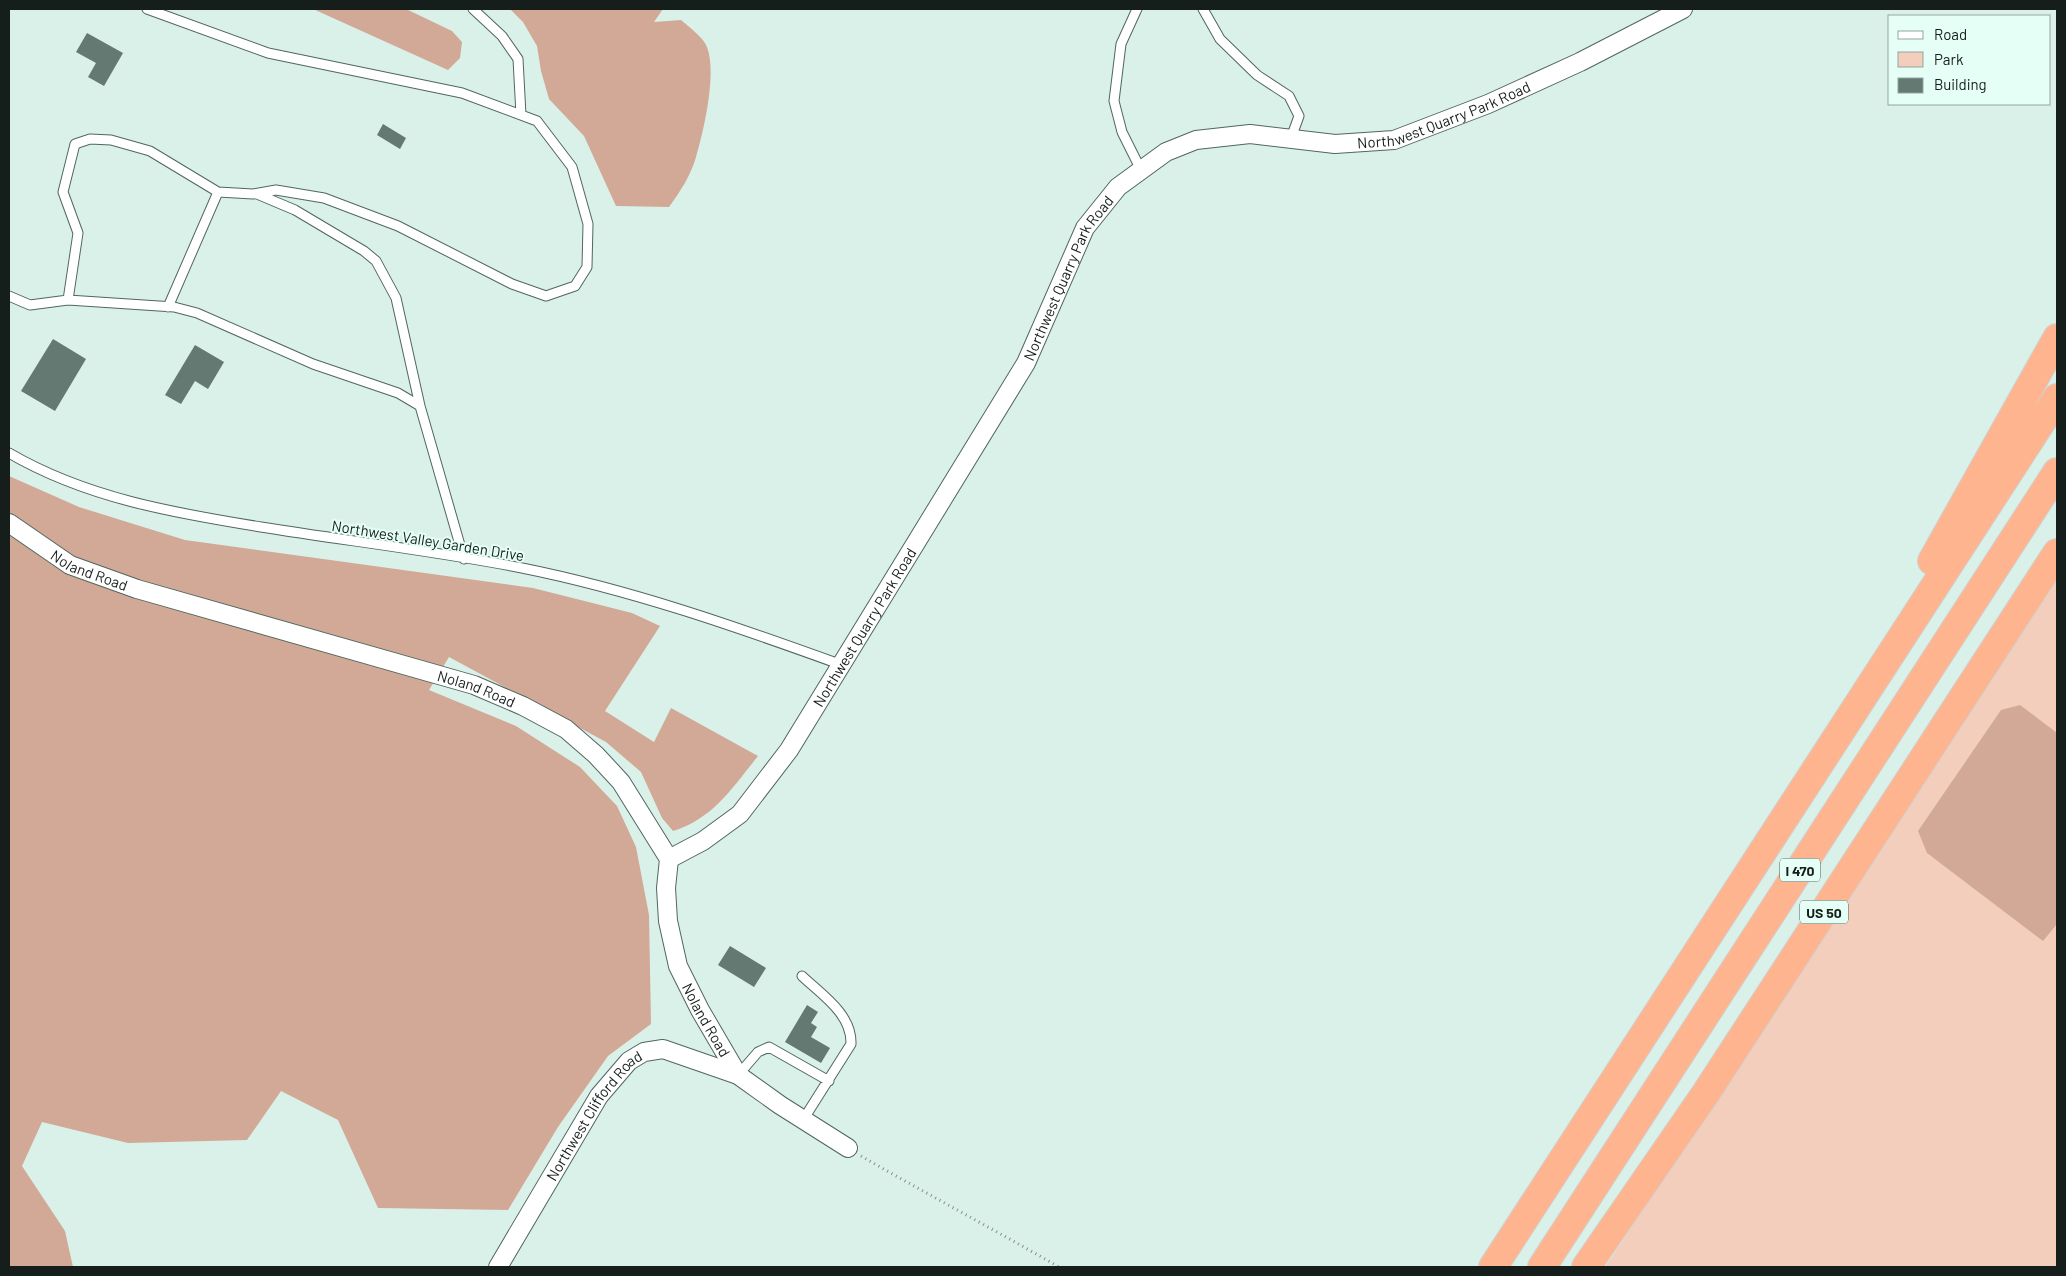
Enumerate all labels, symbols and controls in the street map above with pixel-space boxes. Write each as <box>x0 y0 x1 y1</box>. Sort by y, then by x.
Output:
legend <box>1888 15 2051 105</box>
text: Road <box>1934 25 1967 43</box>
text: Park <box>1934 50 1964 68</box>
text: Building <box>1934 75 1987 93</box>
street label: Northwest Quarry Park Road <box>1357 77 1533 151</box>
street label: Northwest Quarry Park Road <box>1019 192 1117 363</box>
street label: Northwest Valley Garden Drive <box>330 516 526 564</box>
street label: Northwest Quarry Park Road <box>809 544 920 710</box>
street label: Noland Road <box>48 546 130 594</box>
street label: Noland Road <box>435 666 518 711</box>
road number: I 470 <box>1780 858 1820 882</box>
road number: US 50 <box>1800 900 1848 924</box>
street label: Noland Road <box>679 980 734 1060</box>
street label: Northwest Clifford Road <box>542 1046 645 1184</box>

